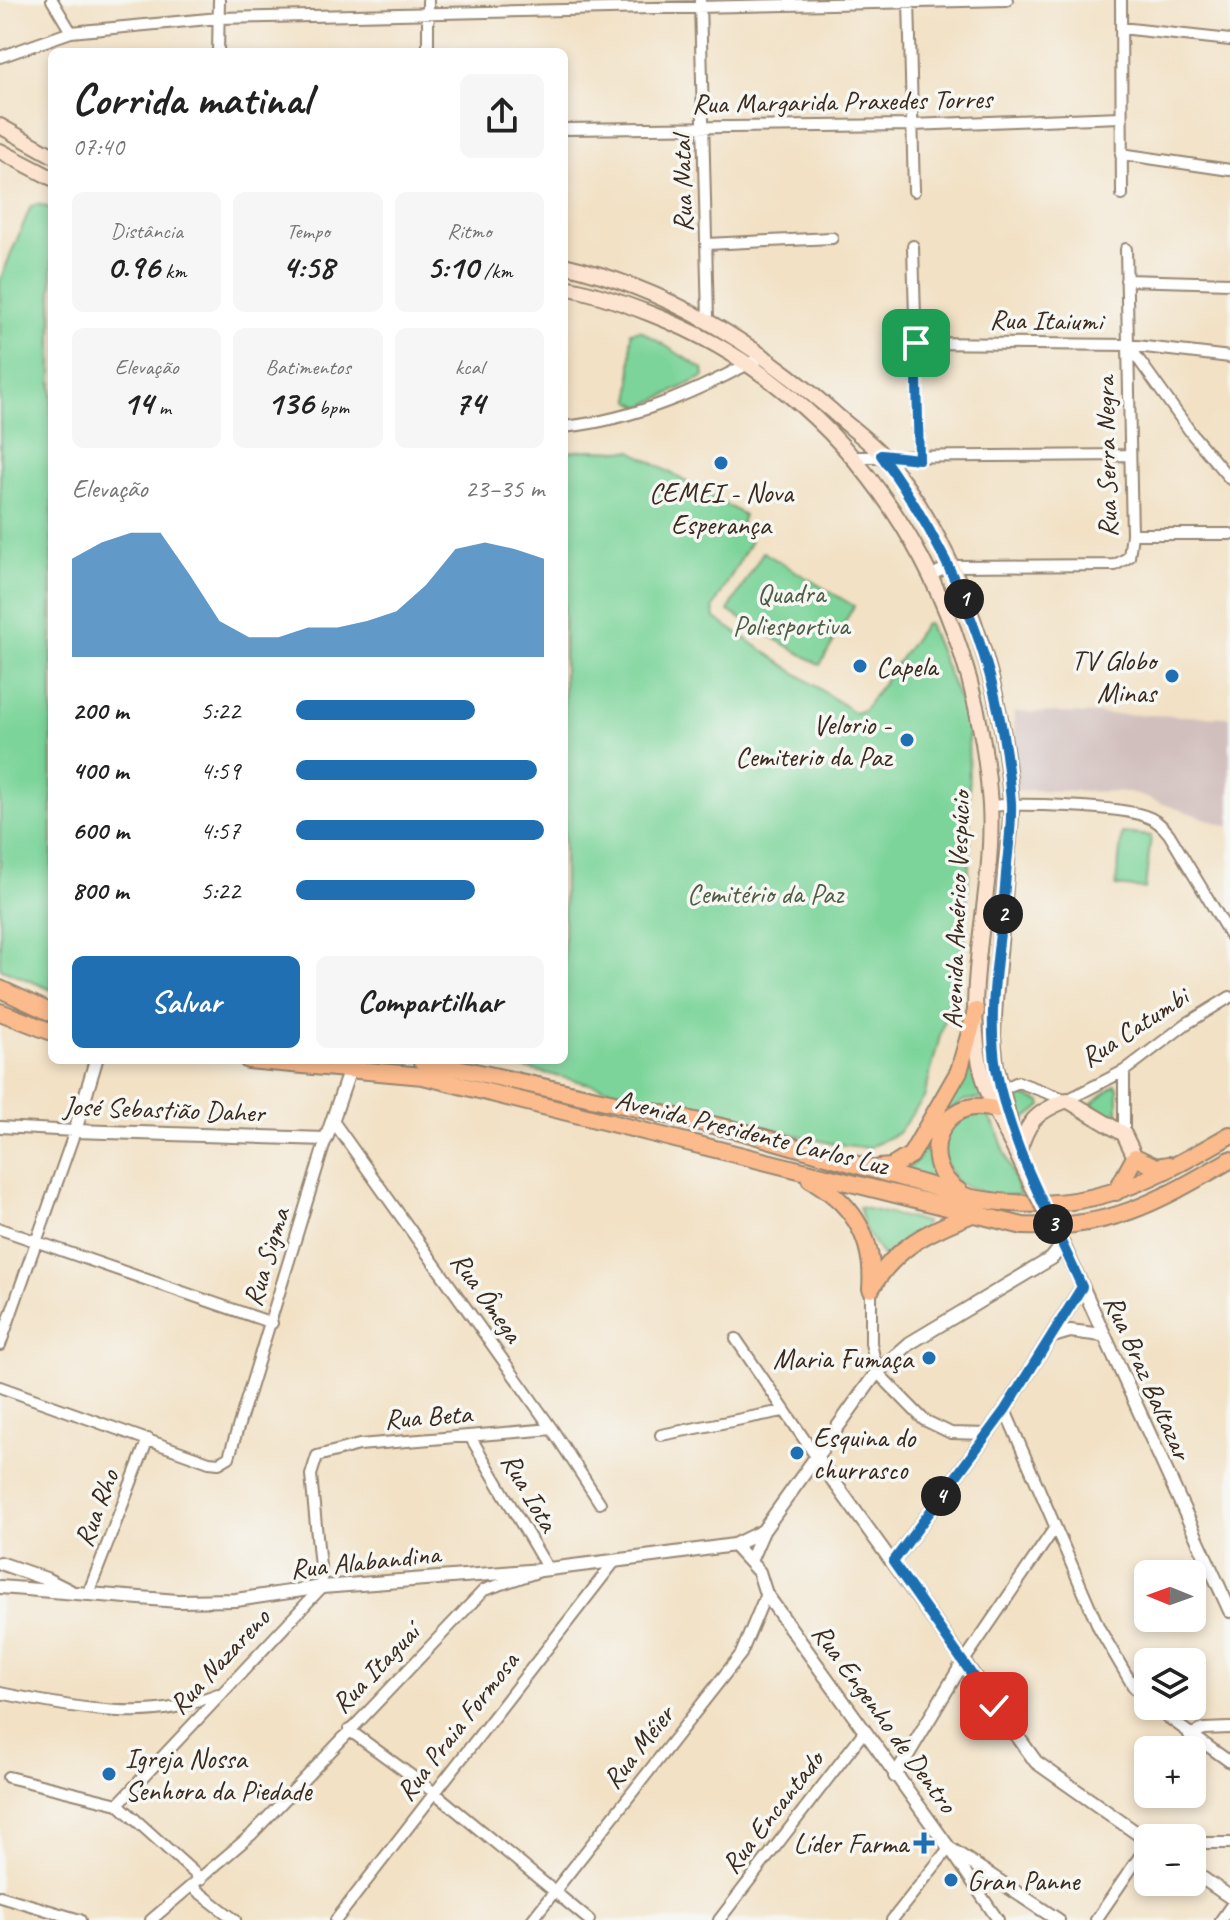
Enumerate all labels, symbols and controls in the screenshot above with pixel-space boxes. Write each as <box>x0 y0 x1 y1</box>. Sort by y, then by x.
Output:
text: Corrida matinal <box>72 72 310 127</box>
button: share <box>460 74 544 158</box>
street label: Rua Margarida Praxedes Torres <box>691 81 995 121</box>
text: 07:40 <box>72 130 124 163</box>
street label: Rua Natal <box>664 130 700 232</box>
text: Distância <box>111 217 183 245</box>
text: Tempo <box>286 217 330 245</box>
text: Ritmo <box>447 217 492 245</box>
text: 0.96 <box>107 245 160 288</box>
text: 4:58 <box>282 245 334 288</box>
text: 5:10 <box>426 245 478 288</box>
text: km <box>160 257 187 285</box>
text: /km <box>478 257 512 285</box>
street label: Rua Itaiumi <box>989 302 1106 339</box>
pin <box>882 309 950 377</box>
icon: arrive <box>894 321 938 365</box>
text: Elevação <box>115 353 179 381</box>
text: Batimentos <box>265 353 351 381</box>
text: kcal <box>455 353 484 381</box>
street label: Rua Serra Negra <box>1087 374 1125 538</box>
text: 14 <box>123 381 153 424</box>
text: 136 <box>267 381 314 424</box>
text: 74 <box>454 381 485 424</box>
text: m <box>153 393 171 421</box>
text: bpm <box>314 393 349 421</box>
marker: CEMEI - Nova Esperança <box>712 454 730 472</box>
text: Elevação <box>72 472 147 505</box>
text: 23–35 m <box>465 472 544 505</box>
place label: CEMEI - Nova Esperança <box>649 475 795 542</box>
park label: Quadra Poliesportiva <box>733 576 852 643</box>
pin: 1 <box>944 579 984 619</box>
text: 1 <box>959 585 969 613</box>
place label: TV Globo Minas <box>1071 643 1159 710</box>
place label: Capela <box>876 649 940 684</box>
marker: Capela <box>851 657 869 675</box>
marker: TV Globo Minas <box>1163 667 1181 685</box>
text: 200 m <box>72 694 128 727</box>
text: 5:22 <box>200 694 240 727</box>
place label: Velorio - Cemiterio da Paz <box>735 707 893 774</box>
marker: Velorio - Cemiterio da Paz <box>898 731 916 749</box>
text: 400 m <box>72 754 128 787</box>
text: 4:59 <box>200 754 240 787</box>
street label: Avenida Américo Vespúcio <box>934 788 978 1029</box>
text: 600 m <box>72 814 129 847</box>
text: 4:57 <box>200 814 240 847</box>
text: 800 m <box>72 874 128 907</box>
text: 5:22 <box>200 874 240 907</box>
park label: Cemitério da Paz <box>687 876 845 911</box>
pin: 2 <box>983 894 1023 934</box>
text: 2 <box>998 900 1008 928</box>
button: Salvar <box>72 956 300 1048</box>
button: Compartilhar <box>316 956 544 1048</box>
street label: Rua Catumbi <box>1073 977 1198 1075</box>
street label: Avenida Presidente Carlos Luz <box>612 1081 894 1183</box>
street label: José Sebastião Daher <box>61 1088 267 1130</box>
street label: Rua Sigma <box>235 1202 298 1310</box>
pin: 3 <box>1033 1204 1073 1244</box>
text: 3 <box>1048 1210 1058 1238</box>
street label: Rua Ômega <box>443 1245 532 1350</box>
street label: Rua Braz Baltazar <box>1096 1289 1201 1466</box>
place label: Maria Fumaça <box>773 1341 915 1376</box>
marker: Maria Fumaça <box>920 1349 938 1367</box>
street label: Rua Beta <box>383 1395 475 1437</box>
place label: Esquina do churrasco <box>813 1420 917 1487</box>
marker: Esquina do churrasco <box>788 1444 806 1462</box>
street label: Rua Iota <box>494 1446 567 1539</box>
street label: Rua Rho <box>65 1463 127 1551</box>
pin: 4 <box>921 1476 961 1516</box>
text: 4 <box>936 1482 946 1510</box>
street label: Rua Alabandina <box>288 1535 444 1586</box>
north arrow <box>1134 1560 1206 1632</box>
map controls <box>1134 1560 1206 1896</box>
street label: Rua Nazareno <box>161 1599 278 1721</box>
street label: Rua Itaguaí <box>324 1612 430 1720</box>
street label: Rua Engenho de Dentro <box>805 1617 967 1821</box>
street label: Rua Praia Formosa <box>388 1643 527 1808</box>
button: layers <box>1134 1648 1206 1720</box>
pin <box>960 1672 1028 1740</box>
icon: check <box>972 1684 1016 1728</box>
street label: Rua Méier <box>595 1696 683 1796</box>
button: + <box>1134 1736 1206 1808</box>
place label: Igreja Nossa Senhora da Piedade <box>125 1741 313 1808</box>
street label: Rua Encantado <box>713 1741 833 1880</box>
marker: Igreja Nossa Senhora da Piedade <box>100 1765 118 1783</box>
button: − <box>1134 1824 1206 1896</box>
place label: Líder Farma <box>794 1826 911 1861</box>
marker: Líder Farma <box>915 1834 933 1852</box>
place label: Gran Panne <box>967 1863 1081 1898</box>
marker: Gran Panne <box>942 1871 960 1889</box>

